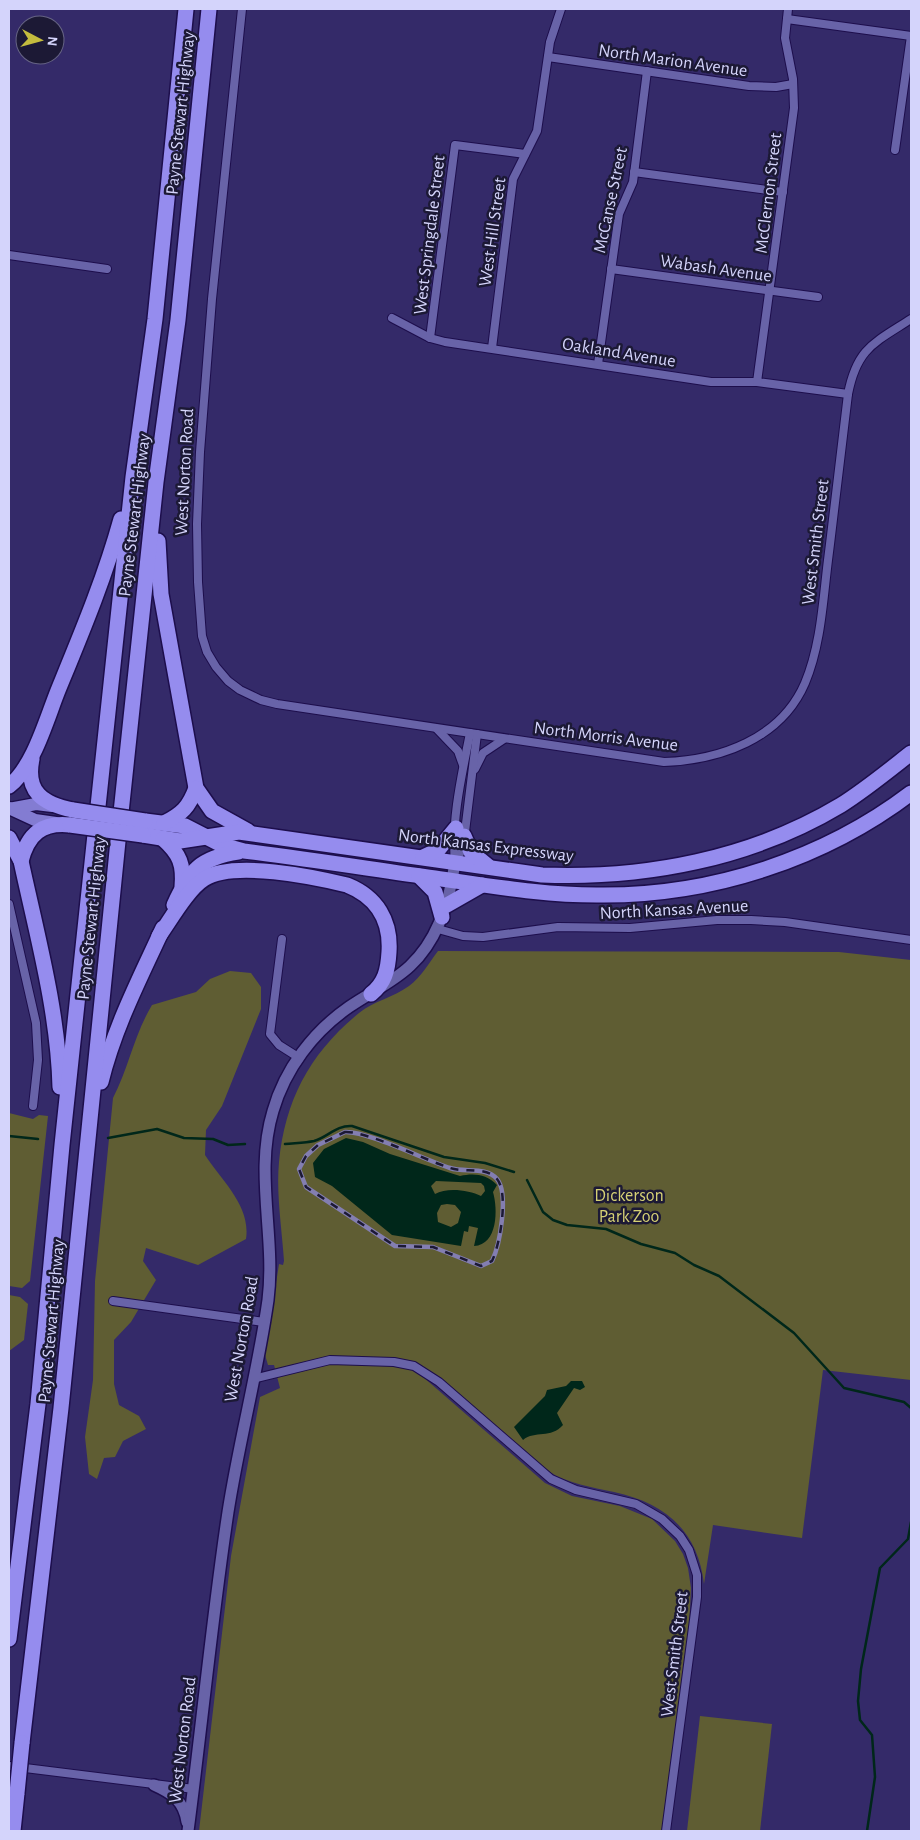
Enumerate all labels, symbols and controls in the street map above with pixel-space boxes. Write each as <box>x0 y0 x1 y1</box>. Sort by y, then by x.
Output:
north arrow <box>15 15 65 65</box>
street label: Payne Stewart Highway <box>163 30 199 196</box>
text: N <box>44 36 59 47</box>
street label: North Marion Avenue <box>597 42 748 80</box>
street label: McClernon Street <box>753 132 785 254</box>
street label: McCanse Street <box>591 145 631 255</box>
street label: West Springdale Street <box>411 154 449 316</box>
street label: West Hill Street <box>476 176 510 288</box>
street label: Wabash Avenue <box>659 252 773 286</box>
street label: Oakland Avenue <box>561 335 677 371</box>
street label: West Norton Road <box>173 408 197 536</box>
street label: Payne Stewart Highway <box>116 432 154 598</box>
street label: West Smith Street <box>799 478 833 606</box>
street label: North Morris Avenue <box>533 719 679 755</box>
street label: North Kansas Expressway <box>397 826 575 866</box>
street label: Payne Stewart Highway <box>74 835 110 1001</box>
street label: North Kansas Avenue <box>599 897 749 923</box>
park label: Dickerson Park Zoo <box>594 1187 664 1226</box>
street label: Payne Stewart Highway <box>36 1238 68 1404</box>
street label: West Norton Road <box>222 1275 262 1404</box>
street label: West Smith Street <box>658 1590 692 1718</box>
street label: West Norton Road <box>166 1676 200 1805</box>

